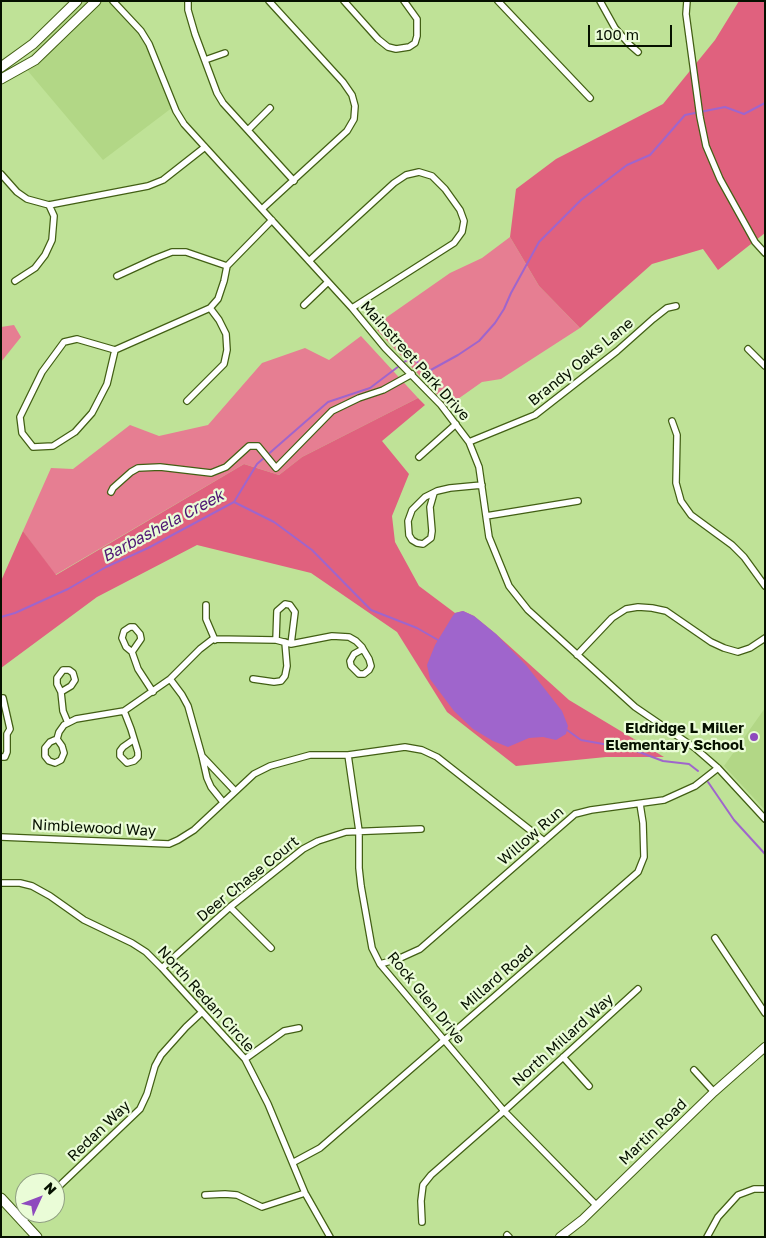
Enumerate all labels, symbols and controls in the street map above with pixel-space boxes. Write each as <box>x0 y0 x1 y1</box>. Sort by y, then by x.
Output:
scale bar <box>591 15 675 47</box>
text: 100 m <box>596 25 639 43</box>
street label: Mainstreet Park Drive <box>357 297 473 425</box>
street label: Brandy Oaks Lane <box>525 314 637 410</box>
water label: Barbashela Creek <box>99 486 227 566</box>
place label: Eldridge L Miller Elementary School <box>605 719 744 754</box>
marker: Eldridge L Miller Elementary School <box>748 731 760 743</box>
street label: Willow Run <box>495 803 567 869</box>
street label: Nimblewood Way <box>31 816 157 840</box>
street label: Deer Chase Court <box>193 832 303 926</box>
street label: North Redan Circle <box>154 942 258 1056</box>
street label: Millard Road <box>457 942 537 1014</box>
street label: Rock Glen Drive <box>383 948 469 1048</box>
street label: North Millard Way <box>509 990 617 1090</box>
street label: Martin Road <box>615 1095 691 1169</box>
street label: Redan Way <box>64 1097 134 1165</box>
north arrow <box>15 1173 65 1223</box>
text: N <box>41 1178 60 1198</box>

